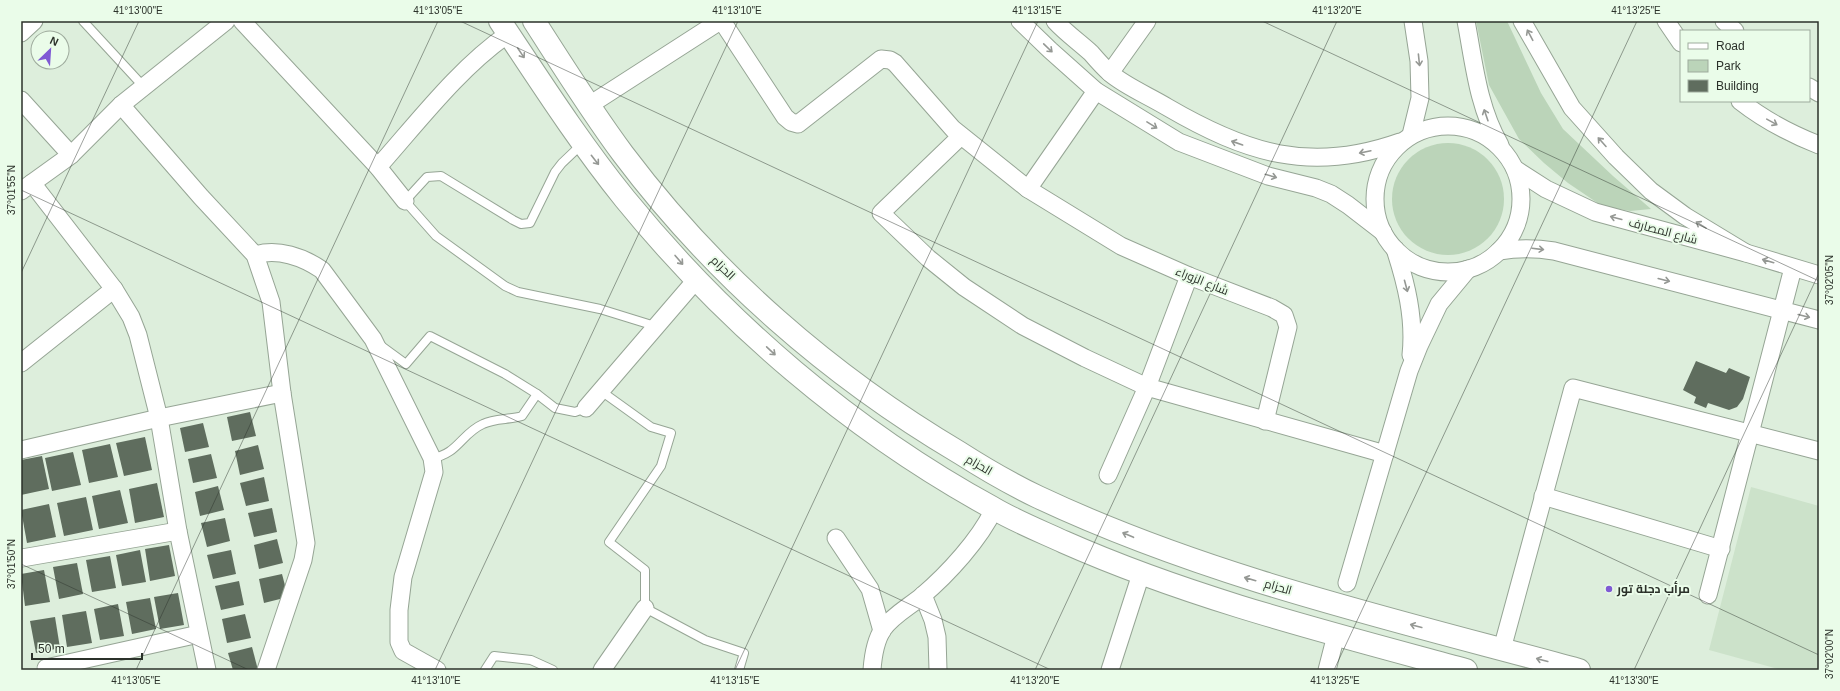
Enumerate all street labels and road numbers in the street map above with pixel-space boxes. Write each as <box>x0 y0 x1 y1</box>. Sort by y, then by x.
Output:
street label: شارع المصارف <box>1627 215 1699 248</box>
street label: الحزام <box>707 253 738 284</box>
street label: شارع الزوراء <box>1173 264 1231 299</box>
street label: الحزام <box>963 452 995 479</box>
street label: الحزام <box>1262 576 1293 599</box>

